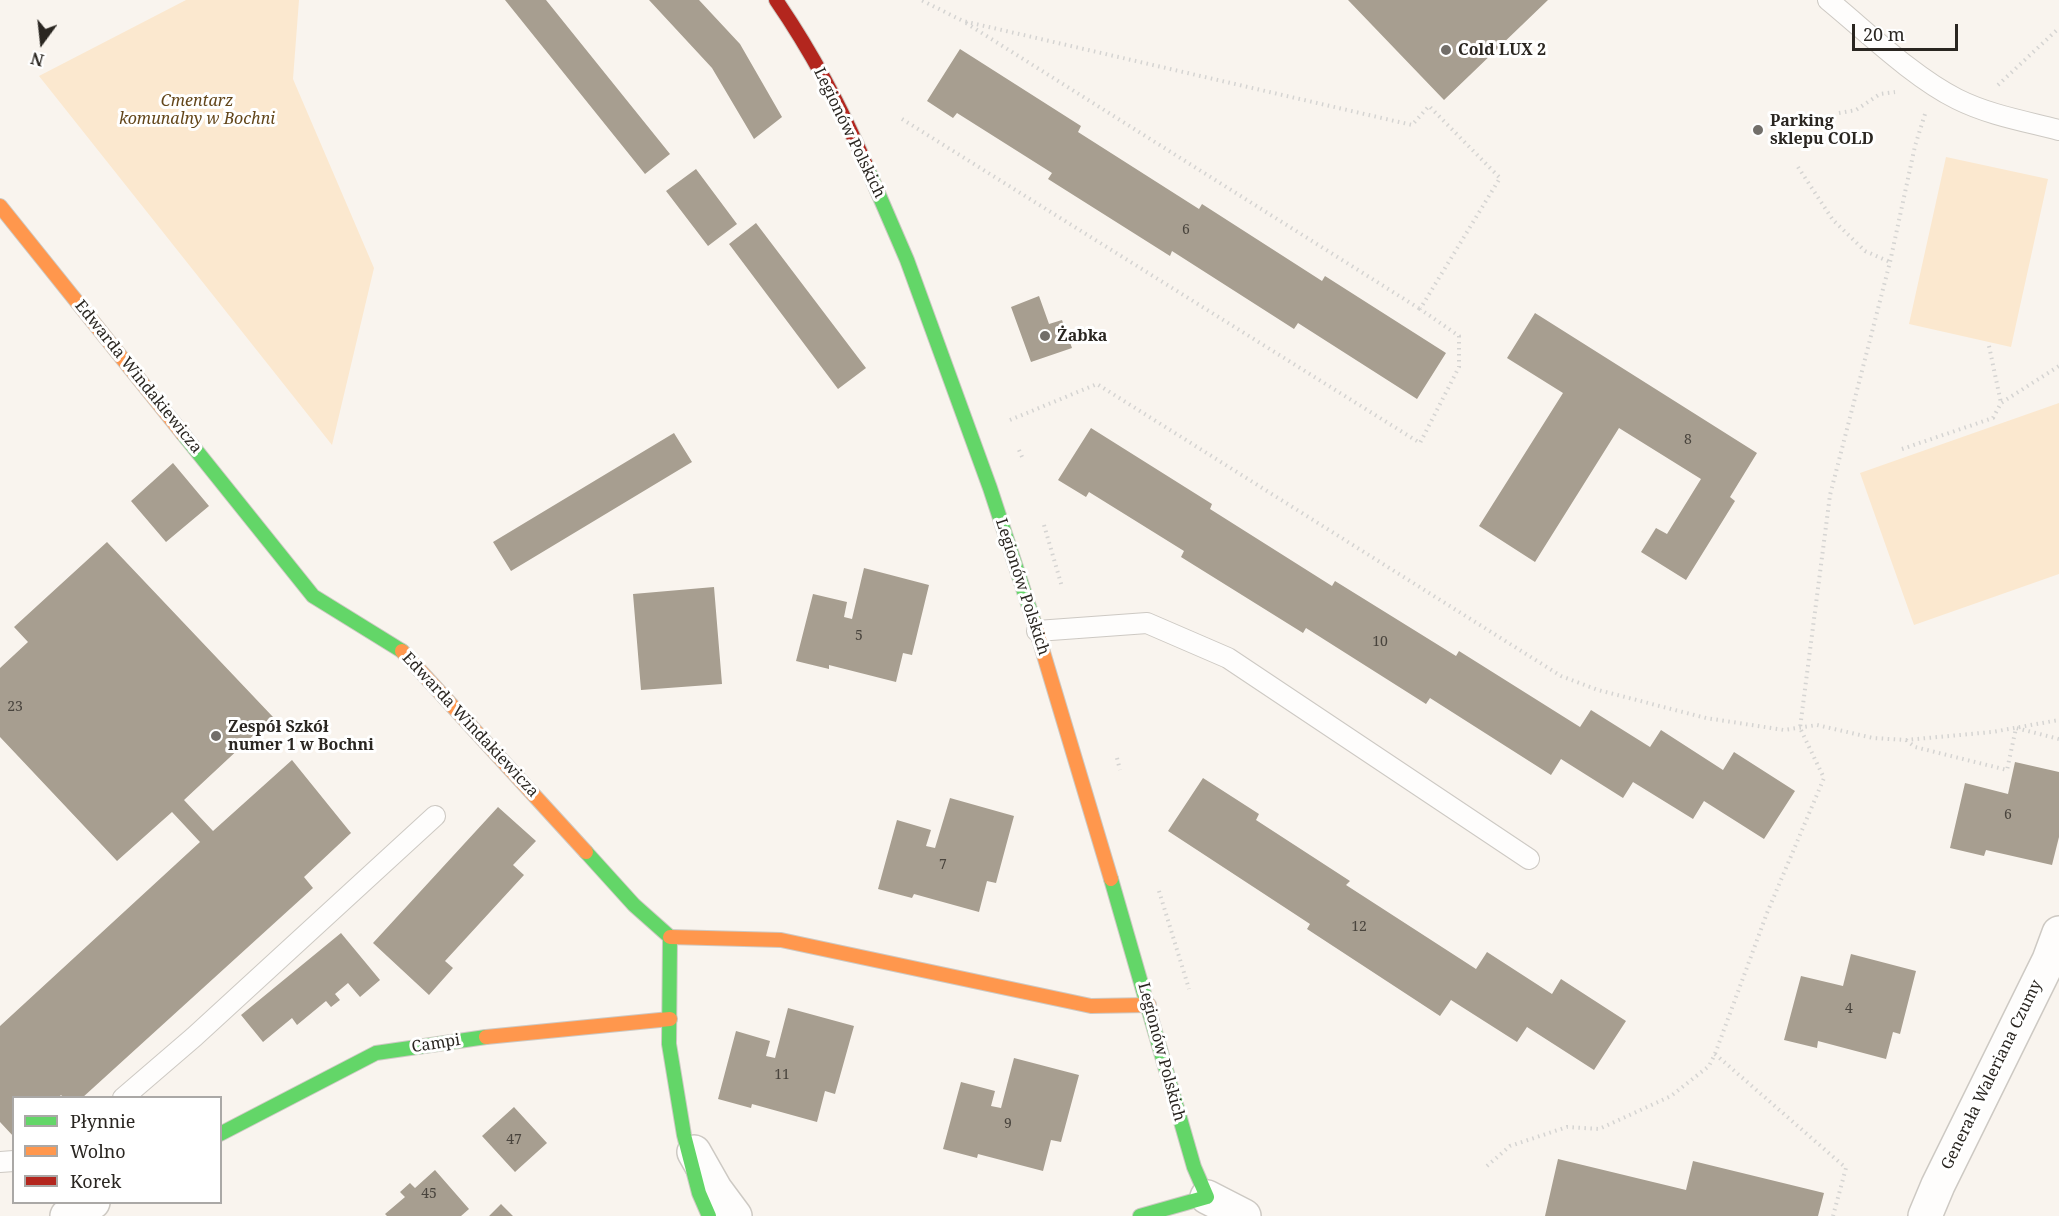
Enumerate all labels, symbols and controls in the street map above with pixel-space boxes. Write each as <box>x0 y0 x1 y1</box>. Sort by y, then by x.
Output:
north arrow <box>12 12 72 72</box>
scale bar <box>1855 12 1962 50</box>
text: 20 m <box>1863 22 1905 46</box>
place label: Cold LUX 2 <box>1458 40 1546 60</box>
marker: Cold LUX 2 <box>1439 43 1453 57</box>
text: N <box>28 47 46 72</box>
street label: Legionów Polskich <box>809 65 889 201</box>
park label: Cmentarz komunalny w Bochni <box>119 91 275 129</box>
place label: Parking sklepu COLD <box>1770 111 1874 149</box>
marker: Parking sklepu COLD <box>1751 123 1765 137</box>
house number: 6 <box>1182 222 1190 238</box>
street label: Edwarda Windakiewicza <box>70 297 206 457</box>
place label: Żabka <box>1057 326 1107 346</box>
marker: Żabka <box>1038 329 1052 343</box>
house number: 8 <box>1684 432 1692 448</box>
street label: Legionów Polskich <box>991 516 1053 658</box>
house number: 5 <box>855 628 863 644</box>
house number: 10 <box>1372 634 1388 650</box>
street label: Edwarda Windakiewicza <box>398 649 542 801</box>
house number: 23 <box>7 699 23 715</box>
place label: Zespół Szkół numer 1 w Bochni <box>228 717 374 755</box>
marker: Zespół Szkół numer 1 w Bochni <box>209 729 223 743</box>
house number: 6 <box>2004 807 2012 823</box>
house number: 7 <box>939 857 947 873</box>
house number: 12 <box>1351 919 1367 935</box>
street label: Generała Waleriana Czumy <box>1938 977 2046 1173</box>
street label: Legionów Polskich <box>1133 981 1189 1123</box>
house number: 4 <box>1845 1001 1853 1017</box>
street label: Campi <box>410 1031 462 1057</box>
house number: 11 <box>774 1067 790 1083</box>
legend <box>12 1096 222 1204</box>
text: Płynnie <box>70 1109 135 1133</box>
house number: 9 <box>1004 1116 1012 1132</box>
house number: 47 <box>506 1132 522 1148</box>
text: Wolno <box>70 1139 126 1163</box>
text: Korek <box>70 1169 121 1193</box>
house number: 45 <box>421 1186 437 1202</box>

